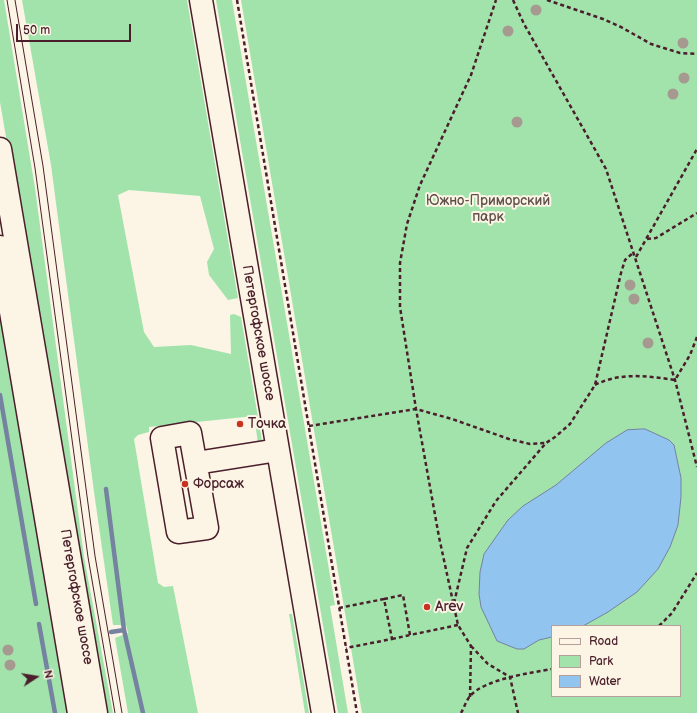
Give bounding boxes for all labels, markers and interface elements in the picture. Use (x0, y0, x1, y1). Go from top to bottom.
scale bar (18, 16, 133, 42)
text: 50 m (23, 23, 50, 38)
park label: Южно-Приморский парк (426, 193, 550, 226)
street label: Петергофское шоссе (238, 264, 278, 402)
place label: Точка (248, 416, 286, 432)
marker: Точка (235, 419, 245, 429)
place label: Форсаж (193, 476, 244, 492)
marker: Форсаж (180, 479, 190, 489)
street label: Петергофское шоссе (56, 528, 96, 666)
place label: Arev (435, 599, 463, 615)
marker: Arev (422, 602, 432, 612)
legend (551, 625, 681, 697)
text: Road (589, 634, 618, 649)
text: Park (589, 654, 613, 669)
north arrow (16, 657, 56, 697)
text: N (41, 669, 55, 680)
text: Water (589, 674, 621, 689)

